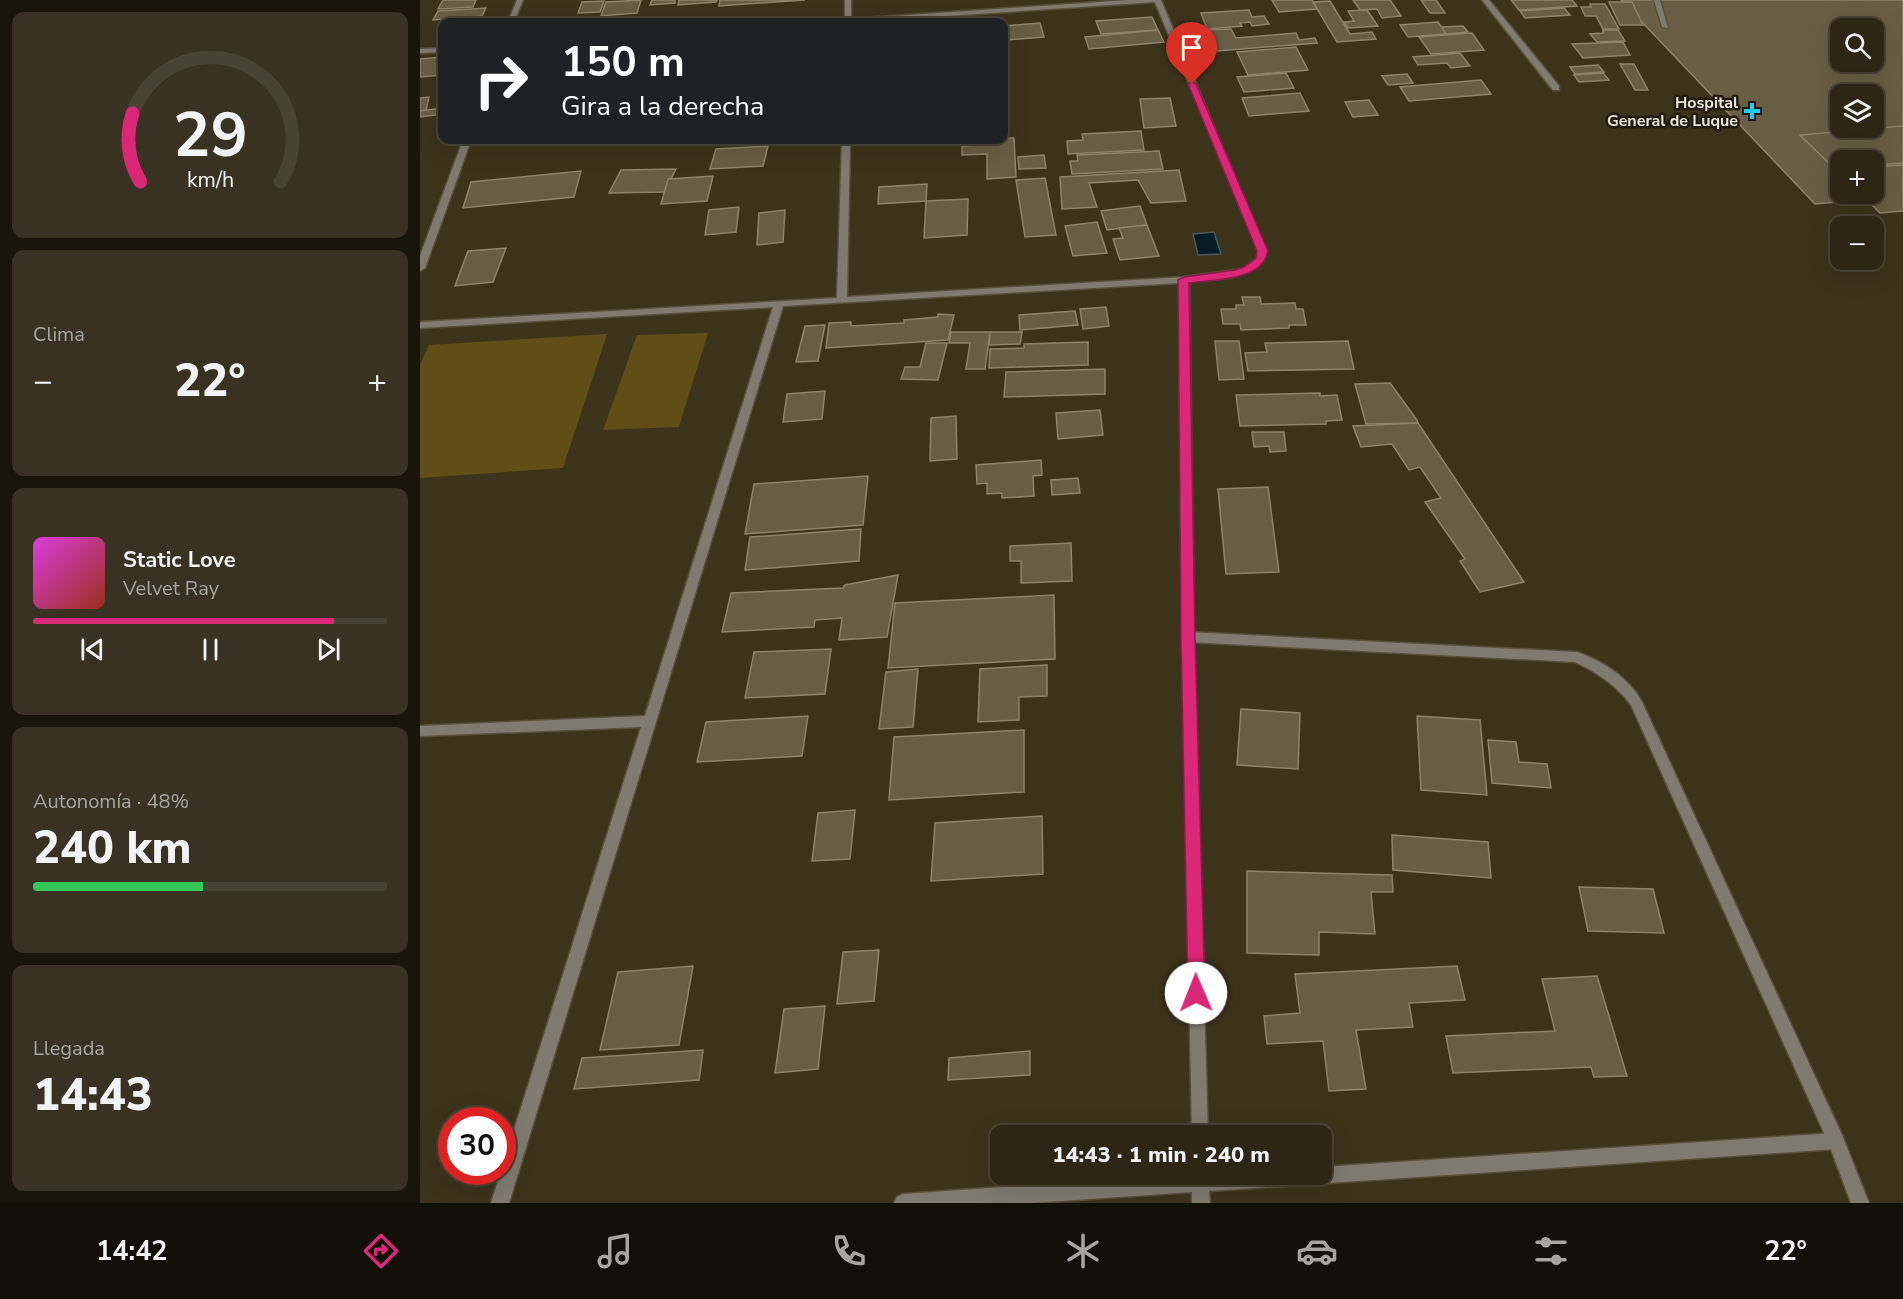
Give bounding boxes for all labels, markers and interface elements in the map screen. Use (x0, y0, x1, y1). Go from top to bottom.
map controls (1830, 18, 1884, 270)
button: search (1830, 18, 1884, 72)
pin (1166, 22, 1217, 84)
icon: arrive (1175, 31, 1208, 64)
text: 150 m (561, 34, 685, 91)
icon: right (462, 42, 540, 120)
button: layers (1830, 84, 1884, 138)
text: Gira a la derecha (561, 88, 764, 125)
place label: Hospital General de Luque (1607, 92, 1738, 132)
text: 29 (173, 93, 247, 178)
marker: Hospital General de Luque (1743, 102, 1761, 120)
button: + (1830, 150, 1884, 204)
text: km/h (186, 165, 234, 195)
button: − (1830, 216, 1884, 270)
text: Clima (33, 321, 85, 348)
text: 22° (174, 351, 246, 412)
text: − (33, 359, 53, 404)
text: + (367, 359, 387, 404)
text: Static Love (123, 545, 236, 575)
text: Velvet Ray (123, 575, 219, 602)
icon: previous (76, 633, 109, 666)
icon: pause (194, 633, 227, 666)
icon: next (312, 633, 345, 666)
text: Autonomía · 48% (33, 788, 189, 815)
text: 240 km (33, 818, 192, 879)
position arrow (1164, 961, 1228, 1025)
text: Llegada (33, 1035, 105, 1062)
text: 14:43 (33, 1065, 153, 1126)
speed limit sign: 30 (438, 1107, 516, 1185)
text: 14:43 · 1 min · 240 m (1052, 1140, 1270, 1170)
icon: directions (360, 1230, 402, 1272)
icon: music (594, 1230, 636, 1272)
icon: phone (828, 1230, 870, 1272)
icon: climate (1062, 1230, 1104, 1272)
icon: car (1296, 1230, 1338, 1272)
icon: filters (1530, 1230, 1572, 1272)
text: 14:42 (96, 1233, 168, 1270)
text: 22° (1764, 1233, 1807, 1270)

